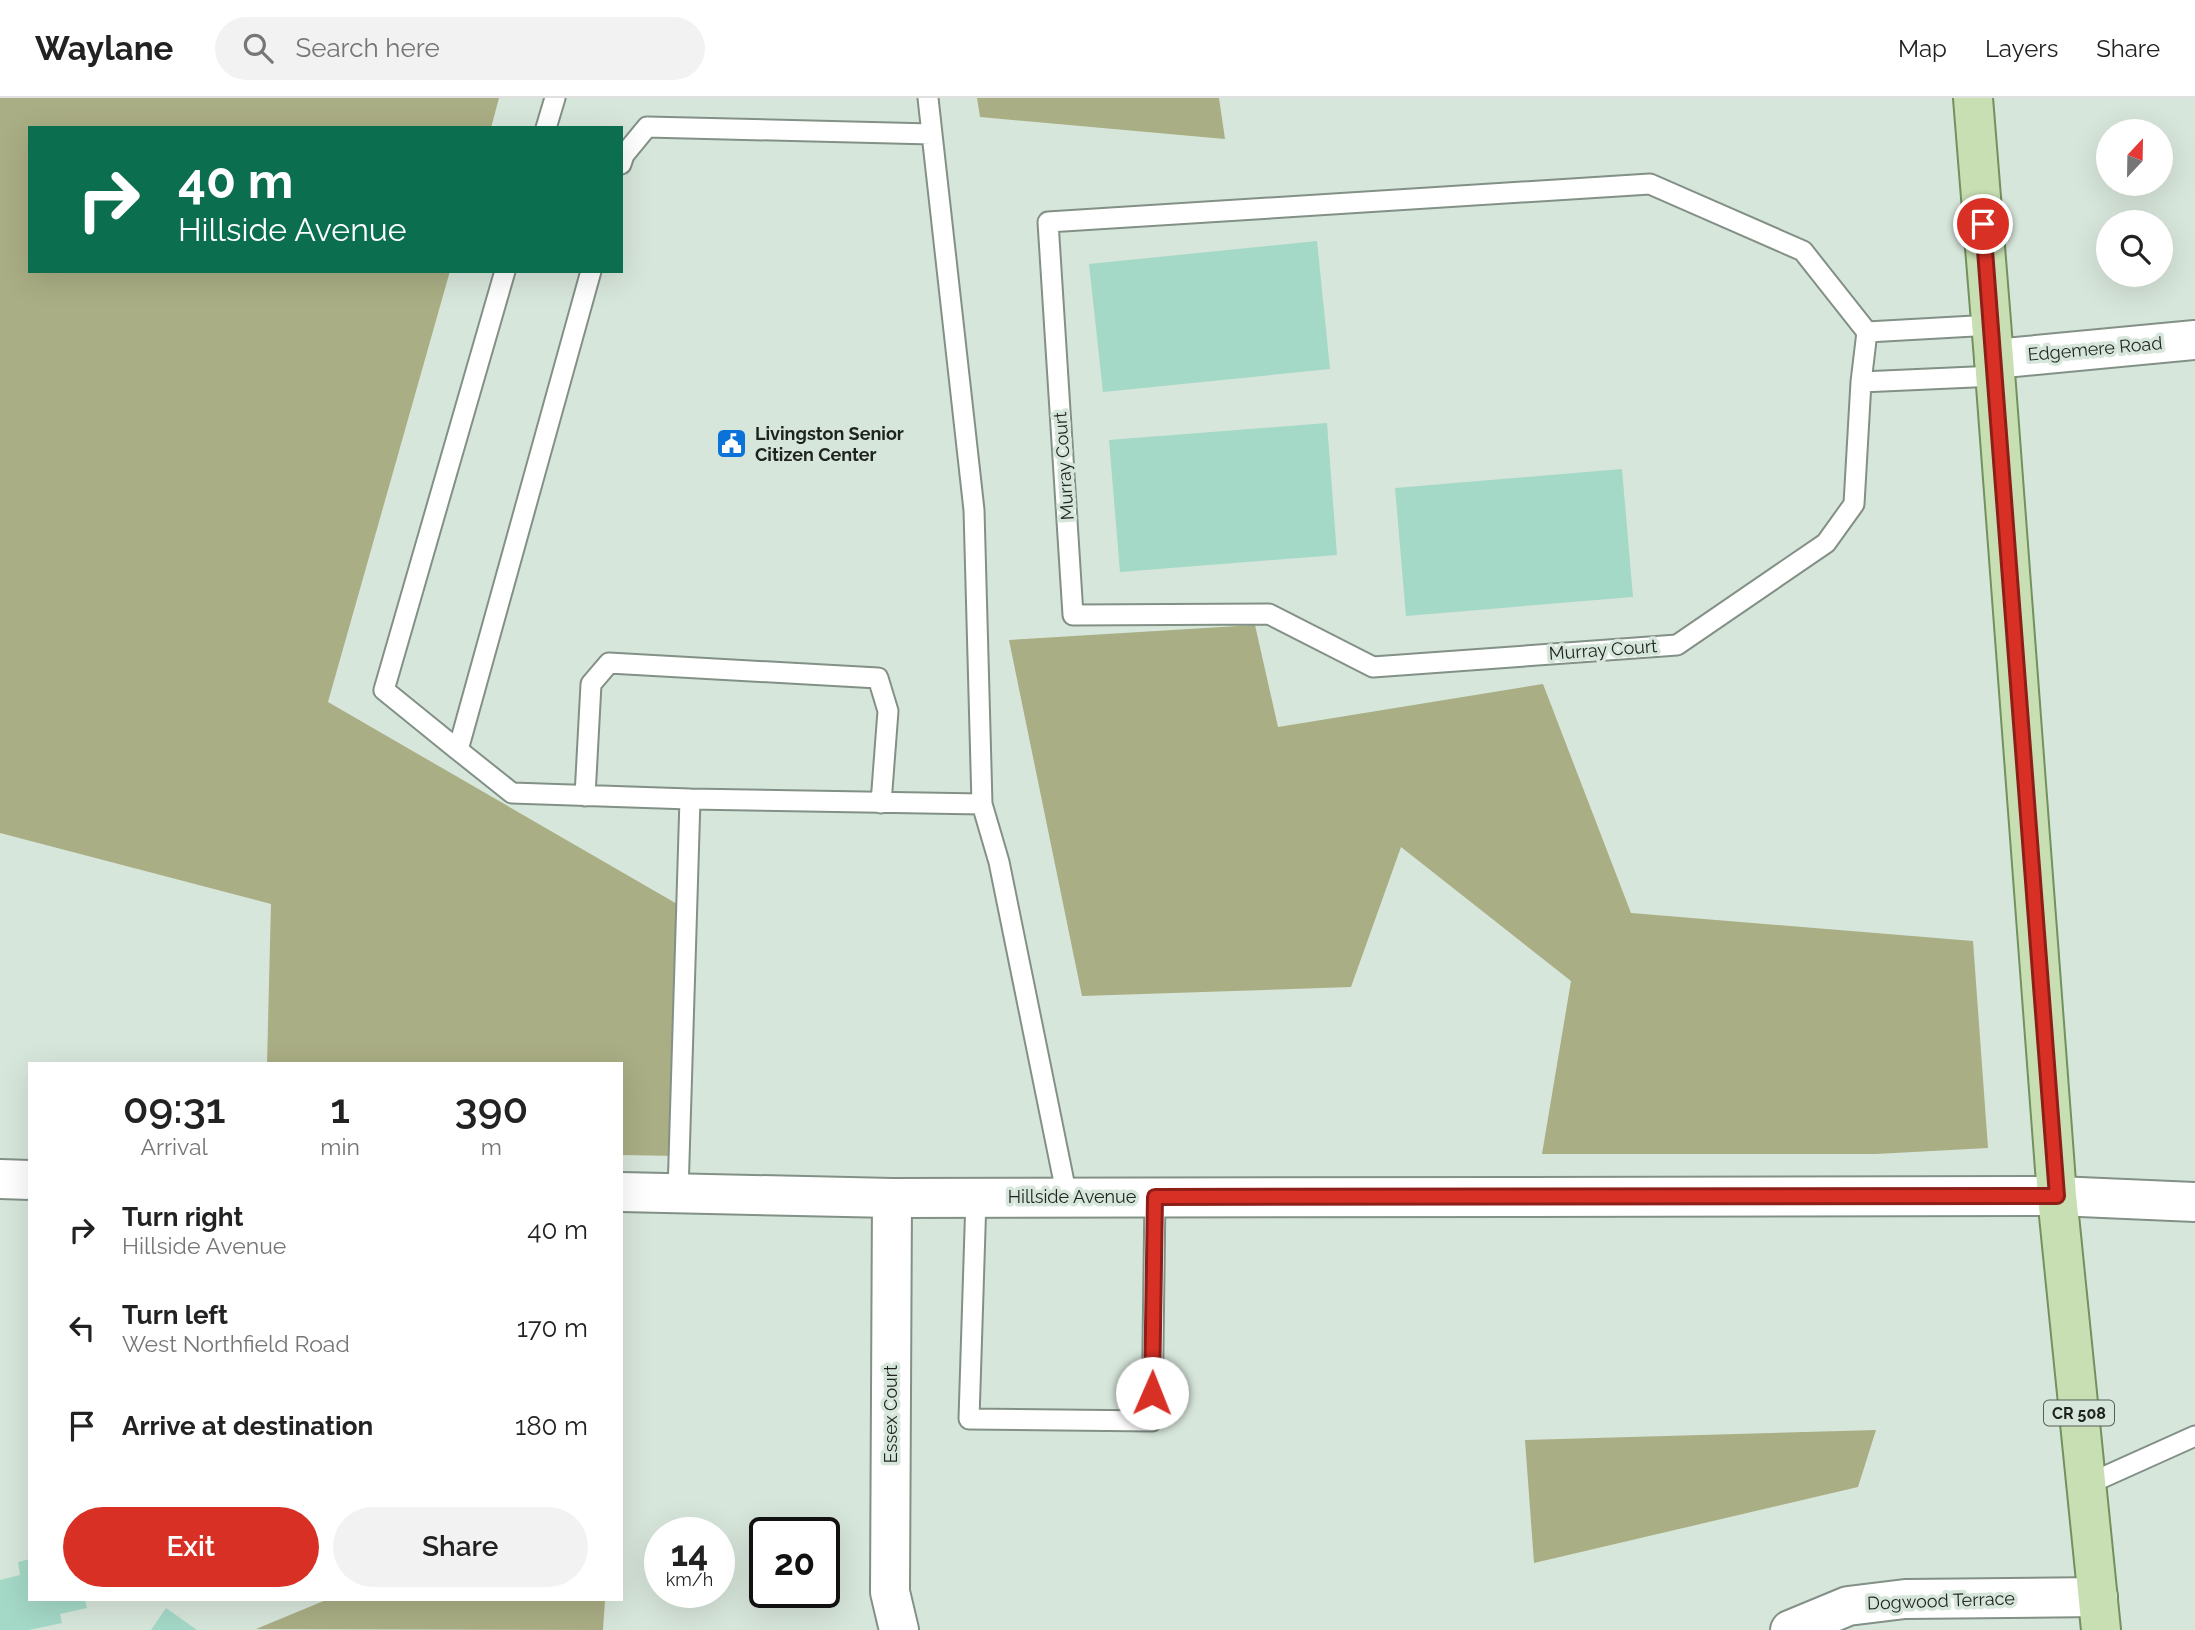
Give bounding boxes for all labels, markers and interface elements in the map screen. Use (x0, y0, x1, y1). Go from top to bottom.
search box (215, 17, 705, 80)
text: Waylane (35, 29, 173, 68)
icon: search (239, 29, 277, 67)
text: Search here (295, 33, 440, 63)
text: Map (1898, 34, 1947, 63)
text: Layers (1985, 34, 2058, 63)
text: Share (2096, 34, 2160, 63)
north arrow (2096, 119, 2174, 196)
map controls (2096, 119, 2173, 287)
text: 40 m (178, 152, 293, 209)
icon: right (63, 154, 154, 245)
pin (1953, 194, 2013, 254)
icon: arrive (1964, 205, 2002, 243)
button: search (2096, 210, 2173, 287)
text: Hillside Avenue (178, 211, 407, 248)
street label: Edgemere Road (2027, 332, 2163, 365)
street label: Murray Court (1049, 411, 1078, 521)
place label: Livingston Senior Citizen Center (755, 423, 904, 465)
public building icon: Livingston Senior Citizen Center (715, 427, 749, 461)
street label: Murray Court (1548, 635, 1658, 664)
text: 09:31 (123, 1084, 226, 1133)
text: 1 (330, 1084, 350, 1133)
text: 390 (455, 1084, 528, 1133)
text: Arrival (140, 1133, 208, 1160)
text: min (320, 1133, 360, 1160)
text: m (481, 1133, 502, 1160)
street label: Hillside Avenue (1008, 1186, 1137, 1207)
text: Turn right (122, 1202, 243, 1232)
icon: right (63, 1211, 101, 1249)
text: 40 m (527, 1215, 588, 1245)
text: Hillside Avenue (122, 1232, 286, 1259)
text: Turn left (122, 1300, 228, 1330)
icon: left (63, 1309, 101, 1347)
text: 170 m (517, 1313, 588, 1343)
text: West Northfield Road (122, 1330, 350, 1357)
position arrow (1115, 1356, 1189, 1430)
street label: Essex Court (880, 1365, 901, 1463)
road number: CR 508 (2044, 1400, 2114, 1426)
icon: arrive (63, 1407, 101, 1445)
text: Arrive at destination (122, 1411, 373, 1441)
text: 180 m (515, 1411, 588, 1441)
button: Exit (63, 1507, 319, 1587)
button: Share (333, 1507, 588, 1587)
speed limit sign: 20 (749, 1517, 840, 1608)
text: 14 (671, 1533, 708, 1574)
text: km/h (666, 1569, 713, 1590)
street label: Dogwood Terrace (1867, 1587, 2016, 1614)

